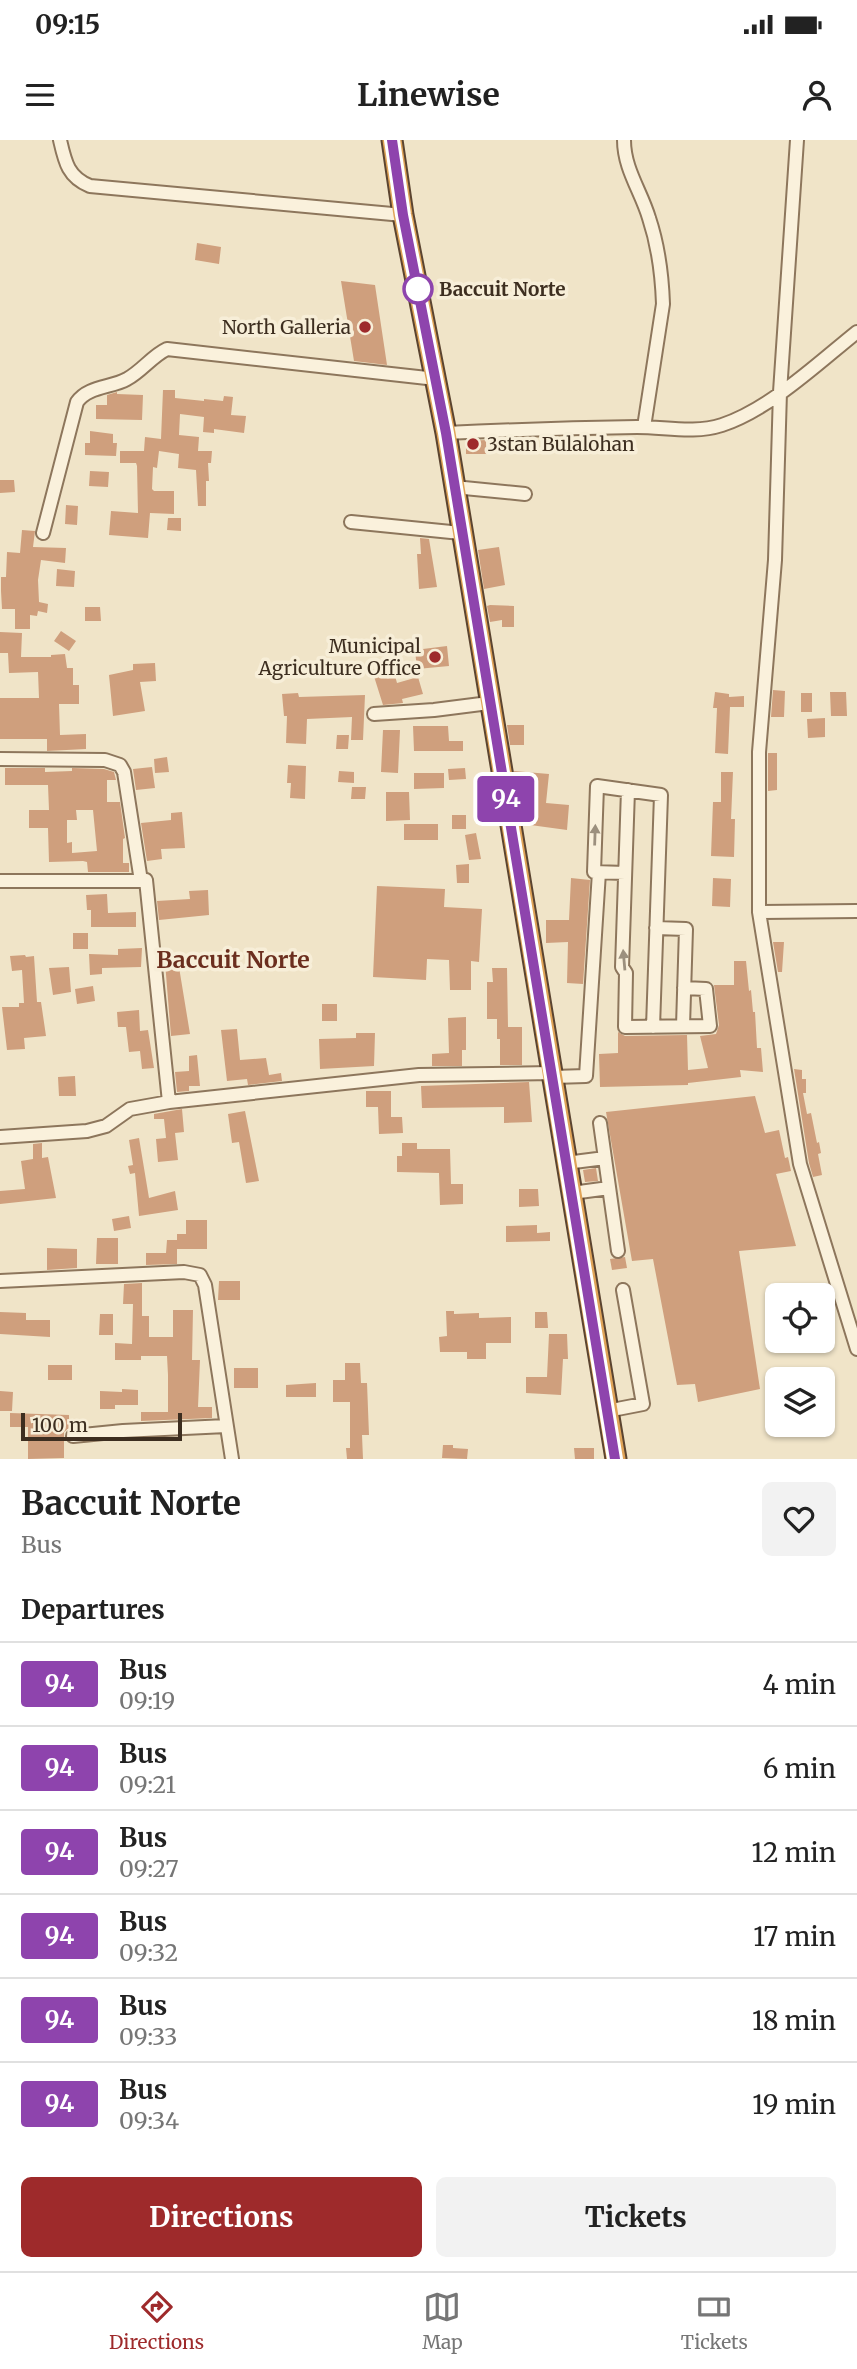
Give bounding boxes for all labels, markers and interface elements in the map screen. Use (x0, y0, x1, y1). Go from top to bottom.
text: 09:15 (35, 8, 100, 41)
text: Linewise (357, 75, 500, 115)
icon: menu (21, 76, 59, 114)
icon: person (798, 76, 836, 114)
marker: Baccuit Norte (403, 274, 433, 304)
place label: Baccuit Norte (439, 277, 566, 301)
place label: North Galleria (222, 315, 351, 339)
marker: North Galleria (357, 319, 373, 335)
place label: 3stan Bulalohan (487, 432, 635, 456)
marker: 3stan Bulalohan (465, 436, 481, 452)
place label: Municipal Agriculture Office (258, 634, 421, 680)
marker: Municipal Agriculture Office (427, 649, 443, 665)
line badge: 94 (475, 776, 538, 822)
text: 94 (491, 783, 521, 814)
one-way arrow (590, 823, 601, 845)
district label: Baccuit Norte (156, 945, 310, 974)
one-way arrow (618, 949, 629, 971)
map controls (765, 1283, 835, 1437)
button: locate (765, 1283, 835, 1353)
button: layers (765, 1367, 835, 1437)
scale bar (21, 1410, 182, 1442)
text: 100 m (32, 1413, 88, 1437)
button: heart (762, 1482, 836, 1556)
text: Baccuit Norte (21, 1483, 241, 1524)
text: Bus (21, 1530, 62, 1559)
text: Departures (21, 1593, 165, 1626)
text: Bus (119, 1653, 167, 1686)
text: 94 (45, 1668, 74, 1699)
text: 4 min (762, 1668, 836, 1701)
text: 09:19 (119, 1686, 175, 1715)
text: Bus (119, 1737, 167, 1770)
text: 94 (45, 1752, 74, 1783)
text: 6 min (763, 1752, 836, 1785)
text: 09:21 (119, 1770, 176, 1799)
text: Bus (119, 1821, 167, 1854)
text: 94 (45, 1836, 74, 1867)
text: 12 min (752, 1836, 836, 1869)
text: 09:27 (119, 1854, 179, 1883)
text: Bus (119, 1905, 167, 1938)
text: 94 (45, 1920, 74, 1951)
text: 17 min (753, 1920, 836, 1953)
text: 09:32 (119, 1938, 178, 1967)
text: Bus (119, 1989, 167, 2022)
text: 94 (45, 2004, 74, 2035)
text: 18 min (752, 2004, 836, 2037)
text: 09:33 (119, 2022, 177, 2051)
text: Bus (119, 2073, 167, 2106)
text: 94 (45, 2088, 74, 2119)
text: 19 min (752, 2088, 836, 2121)
text: 09:34 (119, 2106, 179, 2135)
button: Directions (21, 2177, 422, 2257)
button: Tickets (436, 2177, 836, 2257)
tab: Directions (109, 2288, 204, 2354)
tab: Map (422, 2288, 463, 2354)
tab: Tickets (681, 2288, 748, 2354)

